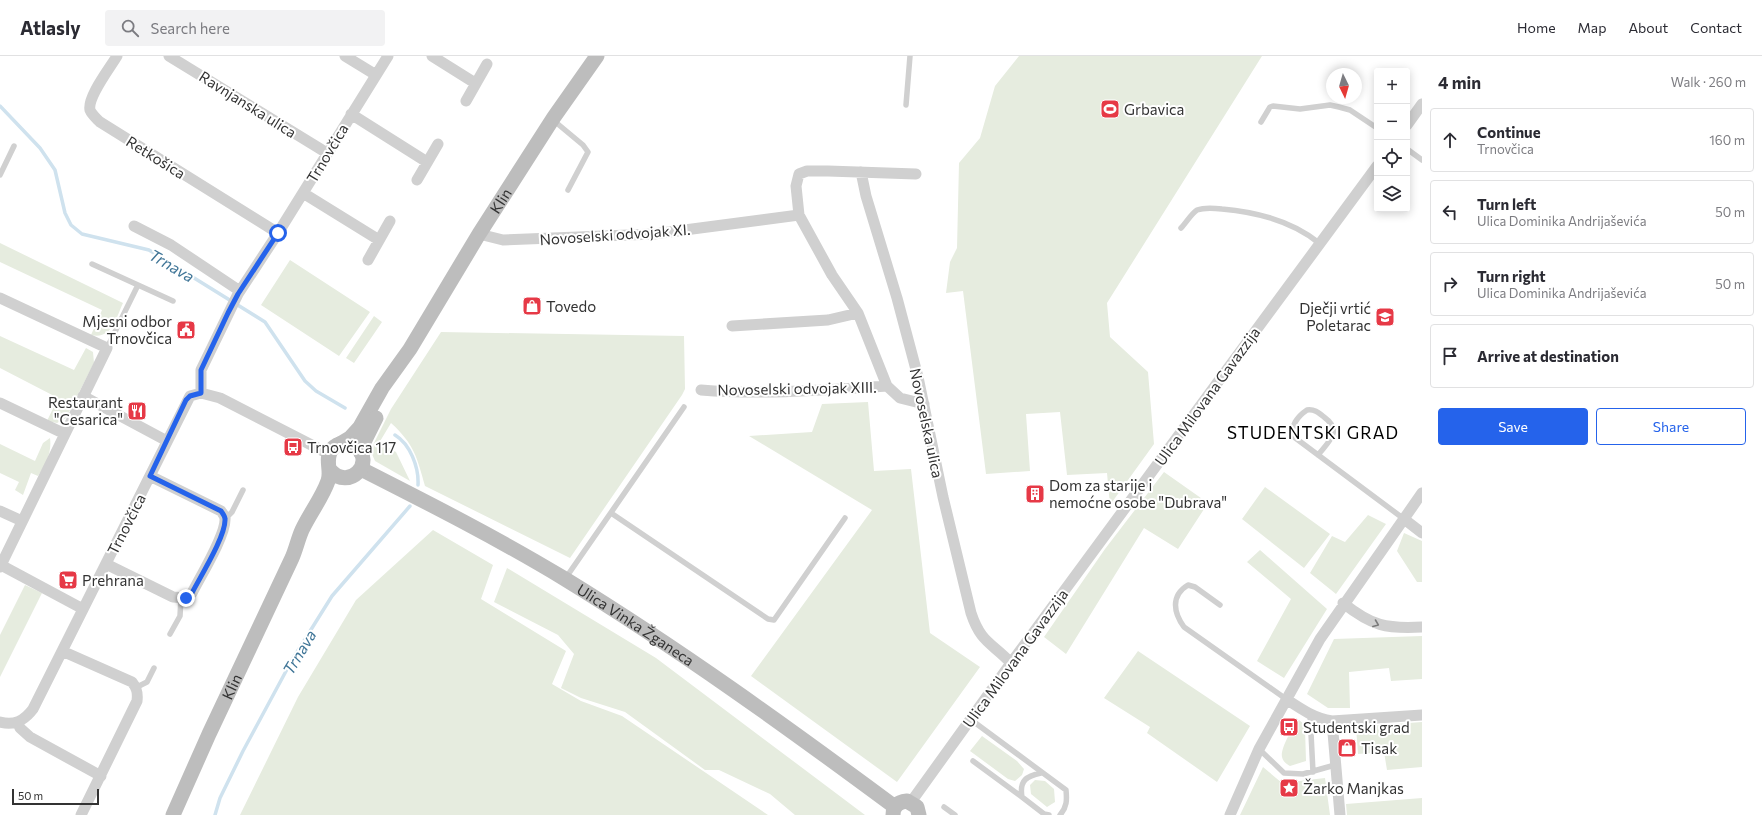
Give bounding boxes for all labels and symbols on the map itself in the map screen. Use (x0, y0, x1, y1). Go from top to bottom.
street label: Ravnjanska ulica (196, 67, 300, 141)
north arrow (1326, 68, 1362, 104)
sports icon: Grbavica (1099, 98, 1121, 120)
place label: Grbavica (1124, 100, 1184, 118)
street label: Trnovčica (302, 120, 352, 186)
street label: Retkošica (123, 132, 189, 182)
street label: Klin (486, 185, 515, 217)
street label: Novoselski odvojak XI. (539, 220, 691, 248)
route start (269, 224, 287, 242)
water label: Trnava (146, 245, 198, 285)
shop icon: Tovedo (521, 295, 543, 317)
place label: Tovedo (546, 297, 596, 315)
place label: Dječji vrtić Poletarac (1299, 299, 1371, 334)
school or university icon: Dječji vrtić Poletarac (1374, 306, 1396, 328)
place label: Mjesni odbor Trnovčica (82, 312, 172, 347)
public building icon: Mjesni odbor Trnovčica (175, 319, 197, 341)
street label: Ulica Milovana Gavazzija (1151, 323, 1263, 469)
street label: Novoselska ulica (907, 366, 947, 480)
street label: Novoselski odvojak XIII. (717, 378, 877, 398)
place label: Restaurant "Cesarica" (48, 393, 123, 428)
restaurant icon: Restaurant "Cesarica" (126, 400, 148, 422)
district label: STUDENTSKI GRAD (1227, 422, 1399, 443)
bus stop icon: Trnovčica 117 (282, 436, 304, 458)
place label: Trnovčica 117 (307, 438, 396, 456)
place label: Dom za starije i nemoćne osobe "Dubrava" (1049, 476, 1227, 511)
building icon: Dom za starije i nemoćne osobe "Dubrava" (1024, 483, 1046, 505)
street label: Trnovčica (103, 491, 149, 557)
supermarket icon: Prehrana (57, 569, 79, 591)
place label: Prehrana (82, 571, 144, 589)
street label: Ulica Vinka Žganeca (574, 580, 698, 669)
street label: Ulica Milovana Gavazzija (959, 585, 1071, 731)
route end (177, 589, 195, 607)
one-way arrow (1373, 619, 1380, 627)
water label: Trnava (278, 626, 320, 678)
street label: Klin (218, 671, 245, 702)
bus stop icon: Studentski grad (1278, 716, 1300, 738)
place label: Studentski grad (1303, 718, 1410, 736)
shop icon: Tisak (1336, 737, 1358, 759)
place label: Tisak (1361, 739, 1397, 757)
place icon: Žarko Manjkas (1278, 777, 1300, 799)
place label: Žarko Manjkas (1303, 778, 1404, 797)
scale bar (12, 787, 99, 806)

